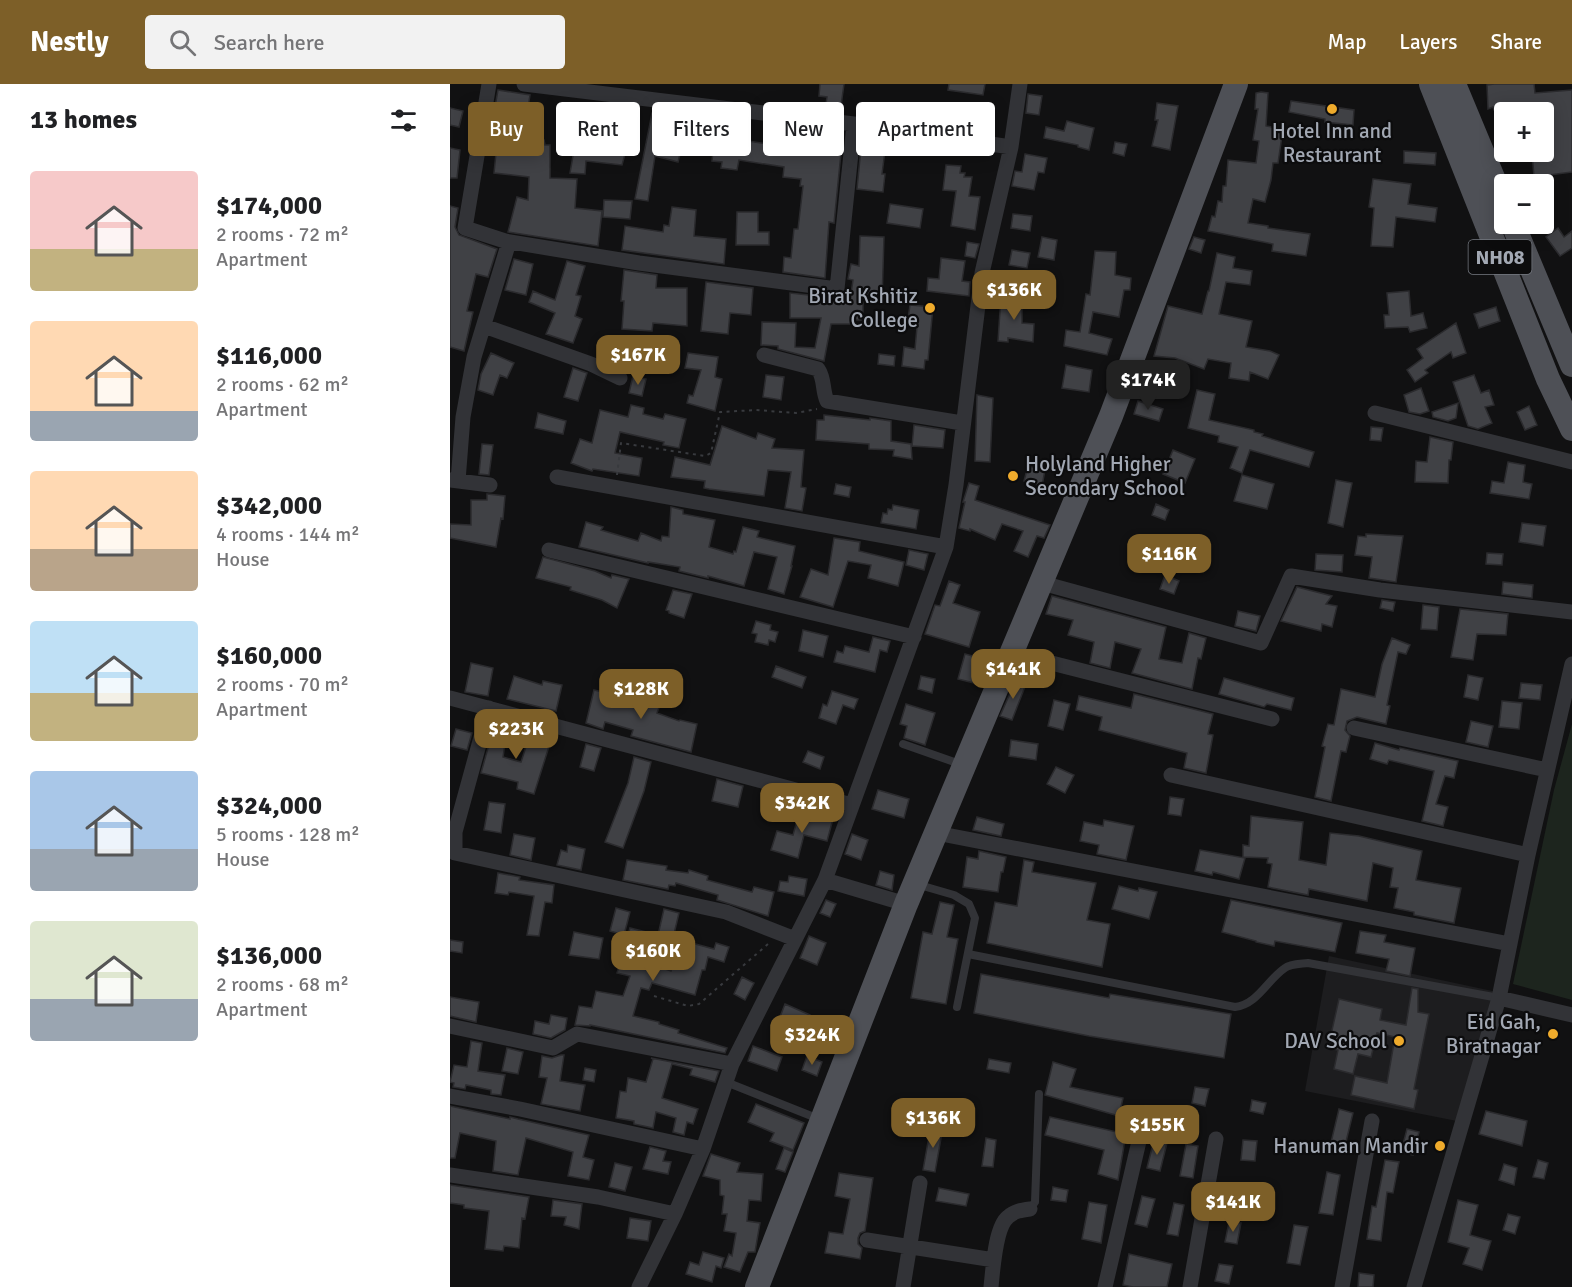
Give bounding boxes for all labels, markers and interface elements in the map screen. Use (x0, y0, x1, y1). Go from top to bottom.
search box (145, 15, 565, 69)
text: Nestly (30, 25, 109, 59)
icon: search (166, 26, 199, 59)
text: Search here (214, 29, 325, 56)
text: Map (1328, 29, 1366, 55)
text: Layers (1399, 29, 1457, 55)
text: Share (1490, 29, 1542, 55)
chip: Buy (468, 102, 544, 156)
chip: Rent (556, 102, 640, 156)
chip: Filters (652, 102, 751, 156)
chip: New (763, 102, 844, 156)
chip: Apartment (856, 102, 995, 156)
marker: Hotel Inn and Restaurant (1325, 102, 1339, 116)
map controls (1494, 102, 1554, 234)
button: + (1494, 102, 1554, 162)
text: 13 homes (30, 104, 137, 136)
icon: filters (387, 104, 420, 137)
place label: Hotel Inn and Restaurant (1272, 118, 1392, 168)
button: − (1494, 174, 1554, 234)
text: $174,000 (216, 190, 322, 222)
icon: home (78, 195, 150, 267)
text: 2 rooms · 72 m² (216, 222, 349, 247)
road number: NH08 (1468, 240, 1532, 274)
text: Apartment (216, 247, 308, 272)
pin: $136K (972, 270, 1056, 321)
text: $136K (986, 277, 1042, 302)
place label: Birat Kshitiz College (808, 283, 918, 333)
marker: Birat Kshitiz College (923, 301, 937, 315)
pin: $167K (596, 335, 680, 386)
text: $116,000 (216, 340, 322, 372)
text: $167K (610, 342, 666, 367)
icon: home (78, 345, 150, 417)
pin: $174K (1106, 360, 1190, 411)
text: $174K (1120, 367, 1176, 392)
text: 2 rooms · 62 m² (216, 372, 349, 397)
text: Apartment (216, 397, 308, 422)
place label: Holyland Higher Secondary School (1025, 451, 1185, 501)
marker: Holyland Higher Secondary School (1006, 469, 1020, 483)
text: $342,000 (216, 490, 322, 522)
icon: home (78, 495, 150, 567)
text: 4 rooms · 144 m² (216, 522, 360, 547)
pin: $116K (1127, 534, 1211, 585)
text: $116K (1141, 541, 1197, 566)
text: House (216, 547, 270, 572)
text: $160,000 (216, 640, 322, 672)
icon: home (78, 645, 150, 717)
pin: $141K (971, 649, 1055, 700)
text: $141K (985, 656, 1041, 681)
pin: $128K (599, 669, 683, 720)
text: 2 rooms · 70 m² (216, 672, 349, 697)
text: $128K (613, 676, 669, 701)
text: Apartment (216, 697, 308, 722)
pin: $223K (474, 709, 558, 760)
text: $223K (488, 716, 544, 741)
pin: $342K (760, 783, 844, 834)
text: $324,000 (216, 790, 322, 822)
text: $342K (774, 790, 830, 815)
icon: home (78, 795, 150, 867)
text: 5 rooms · 128 m² (216, 822, 360, 847)
text: House (216, 847, 270, 872)
pin: $160K (611, 931, 695, 982)
text: $160K (625, 938, 681, 963)
text: $136,000 (216, 940, 322, 972)
icon: home (78, 945, 150, 1017)
text: 2 rooms · 68 m² (216, 972, 349, 997)
text: Apartment (216, 997, 308, 1022)
place label: Eid Gah, Biratnagar (1446, 1009, 1541, 1059)
pin: $324K (770, 1015, 854, 1066)
text: $324K (784, 1022, 840, 1047)
marker: Eid Gah, Biratnagar (1546, 1027, 1560, 1041)
place label: DAV School (1284, 1028, 1387, 1054)
marker: DAV School (1392, 1034, 1406, 1048)
pin: $136K (891, 1098, 975, 1149)
text: $136K (905, 1105, 961, 1130)
pin: $155K (1115, 1105, 1199, 1156)
text: $155K (1129, 1112, 1185, 1137)
place label: Hanuman Mandir (1273, 1133, 1428, 1159)
marker: Hanuman Mandir (1433, 1139, 1447, 1153)
pin: $141K (1191, 1182, 1275, 1233)
text: $141K (1205, 1189, 1261, 1214)

